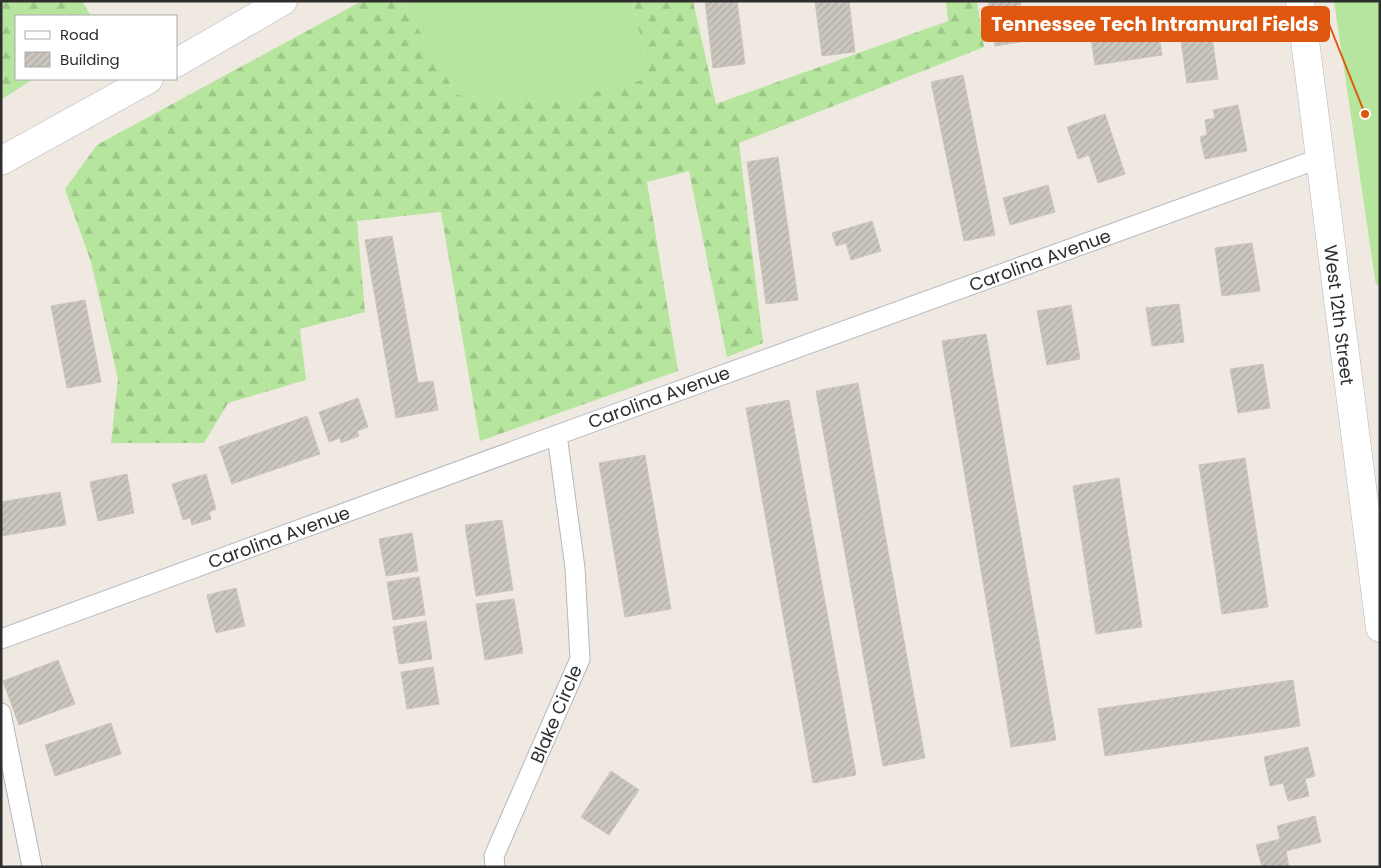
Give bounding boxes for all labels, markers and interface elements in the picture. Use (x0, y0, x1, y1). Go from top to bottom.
callout: Tennessee Tech Intramural Fields (982, 7, 1329, 41)
text: Tennessee Tech Intramural Fields (991, 11, 1319, 38)
legend (15, 15, 178, 80)
text: Road (60, 24, 99, 45)
text: Building (60, 49, 120, 70)
street label: Carolina Avenue (966, 223, 1114, 297)
street label: West 12th Street (1318, 243, 1360, 387)
street label: Carolina Avenue (585, 360, 733, 434)
street label: Carolina Avenue (205, 500, 353, 574)
street label: Blake Circle (524, 661, 588, 767)

